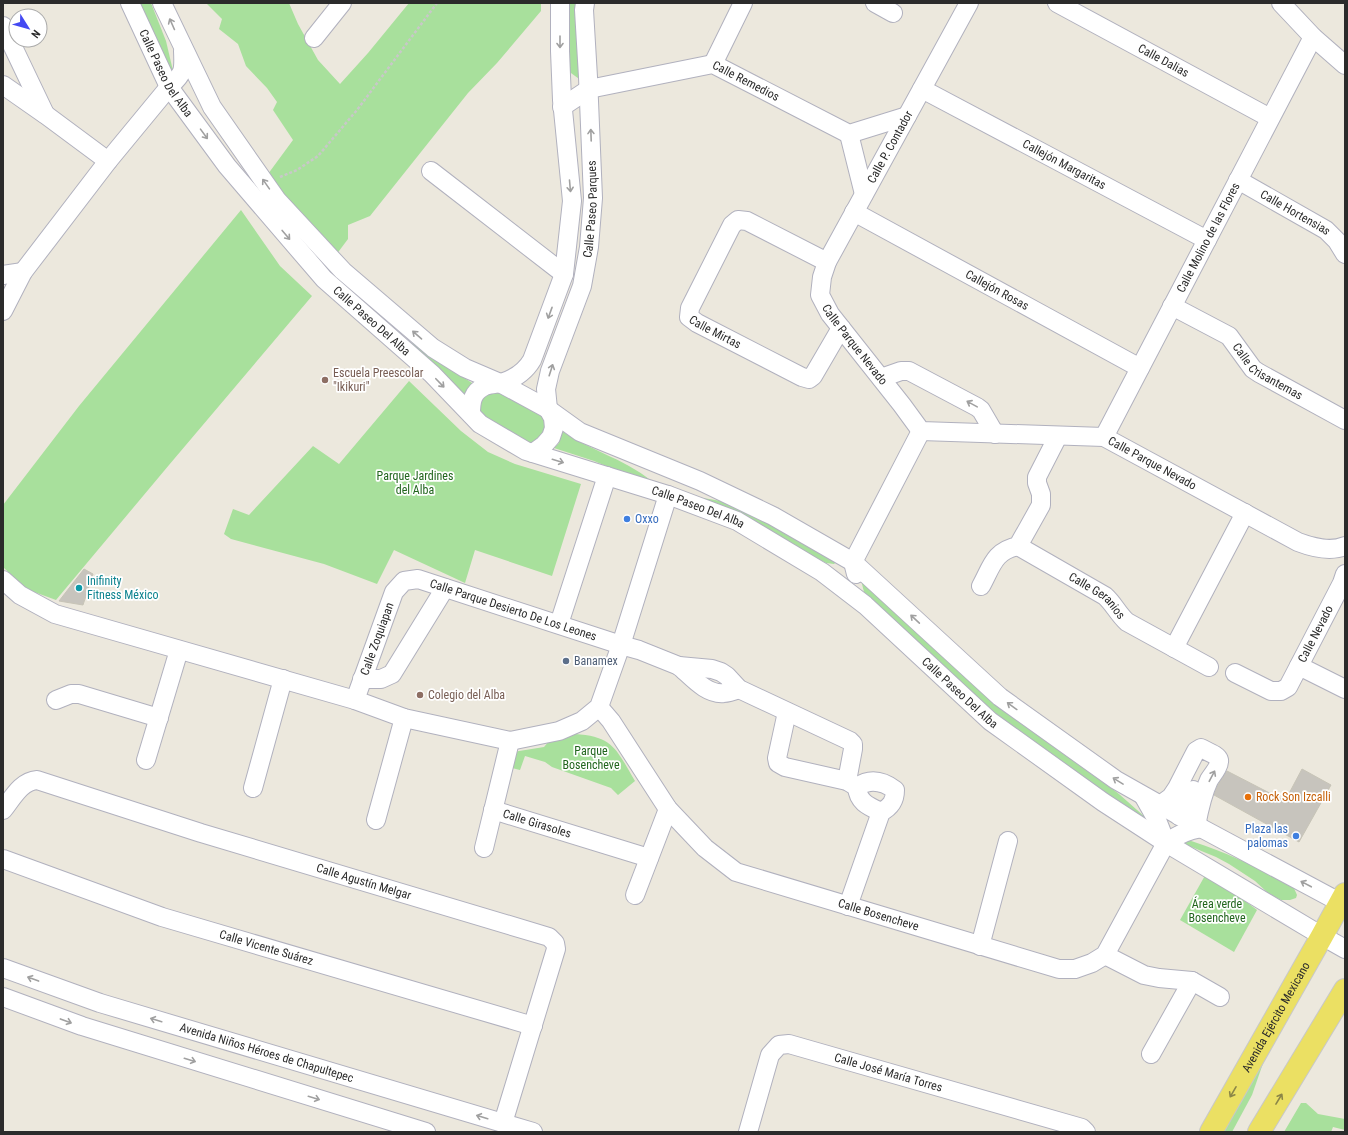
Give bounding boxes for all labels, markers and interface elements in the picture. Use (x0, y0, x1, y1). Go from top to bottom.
north arrow (8, 8, 48, 48)
one-way arrow (168, 19, 175, 31)
text: N (28, 27, 43, 41)
street label: Calle Paseo Del Alba (136, 27, 196, 120)
one-way arrow (556, 35, 564, 48)
street label: Calle Dalias (1136, 41, 1191, 80)
street label: Calle Remedios (710, 58, 782, 104)
street label: Calle P. Contador (864, 108, 916, 186)
one-way arrow (200, 128, 208, 139)
one-way arrow (587, 129, 594, 142)
street label: Callejón Margaritas (1020, 137, 1108, 192)
street label: Calle Paseo Parques (580, 160, 600, 259)
one-way arrow (262, 179, 270, 190)
one-way arrow (566, 179, 574, 192)
street label: Calle Molino de las Flores (1174, 180, 1243, 295)
street label: Calle Hortensias (1258, 187, 1334, 238)
one-way arrow (281, 229, 290, 240)
street label: Callejón Rosas (963, 267, 1031, 313)
street label: Calle Paseo Del Alba (330, 283, 413, 359)
street label: Calle Parque Nevado (819, 302, 890, 388)
one-way arrow (546, 306, 554, 318)
street label: Calle Mirtas (686, 312, 744, 351)
one-way arrow (412, 330, 422, 339)
street label: Calle Crisantemas (1229, 340, 1305, 402)
one-way arrow (548, 364, 555, 377)
place label: Escuela Preescolar "Ikikuri" (333, 366, 424, 394)
marker: Escuela Preescolar "Ikikuri" (320, 375, 330, 385)
one-way arrow (435, 378, 445, 388)
one-way arrow (966, 400, 978, 407)
street label: Calle Parque Nevado (1106, 434, 1199, 493)
one-way arrow (551, 458, 564, 465)
park label: Parque Jardines del Alba (377, 469, 453, 497)
street label: Calle Paseo Del Alba (650, 483, 747, 531)
place label: Oxxo (635, 512, 659, 526)
marker: Oxxo (622, 514, 632, 524)
street label: Calle Geranios (1066, 570, 1128, 622)
place label: Inifinity Fitness México (87, 574, 159, 602)
street label: Calle Parque Desierto De Los Leones (428, 576, 598, 644)
marker: Inifinity Fitness México (74, 583, 84, 593)
street label: Calle Zoquiapan (358, 600, 397, 677)
street label: Calle Nevado (1295, 603, 1336, 665)
one-way arrow (910, 615, 921, 624)
place label: Banamex (574, 654, 618, 668)
street label: Calle Paseo Del Alba (919, 654, 1001, 731)
marker: Banamex (561, 656, 571, 666)
place label: Colegio del Alba (428, 688, 505, 702)
marker: Colegio del Alba (415, 690, 425, 700)
one-way arrow (1007, 702, 1018, 710)
park label: Parque Bosencheve (562, 744, 620, 772)
one-way arrow (1209, 770, 1216, 782)
one-way arrow (1113, 777, 1124, 785)
place label: Rock Son Izcalli (1256, 790, 1331, 804)
marker: Rock Son Izcalli (1243, 792, 1253, 802)
street label: Calle Girasoles (501, 806, 573, 841)
place label: Plaza las palomas (1245, 822, 1288, 850)
marker: Plaza las palomas (1291, 831, 1301, 841)
street label: Calle Agustín Melgar (315, 861, 413, 903)
one-way arrow (1300, 880, 1312, 888)
street label: Calle Bosencheve (836, 896, 921, 934)
park label: Área verde Bosencheve (1188, 896, 1246, 925)
street label: Calle Vicente Suárez (218, 927, 315, 968)
street label: Avenida Ejército Mexicano (1239, 959, 1313, 1075)
one-way arrow (28, 974, 40, 982)
one-way arrow (150, 1016, 163, 1023)
one-way arrow (59, 1017, 71, 1025)
street label: Avenida Niños Héroes de Chapultepec (178, 1020, 356, 1085)
street label: Calle José María Torres (833, 1050, 944, 1095)
one-way arrow (184, 1056, 196, 1064)
one-way arrow (1229, 1086, 1237, 1098)
one-way arrow (1275, 1094, 1283, 1105)
one-way arrow (307, 1095, 320, 1102)
one-way arrow (476, 1113, 489, 1120)

